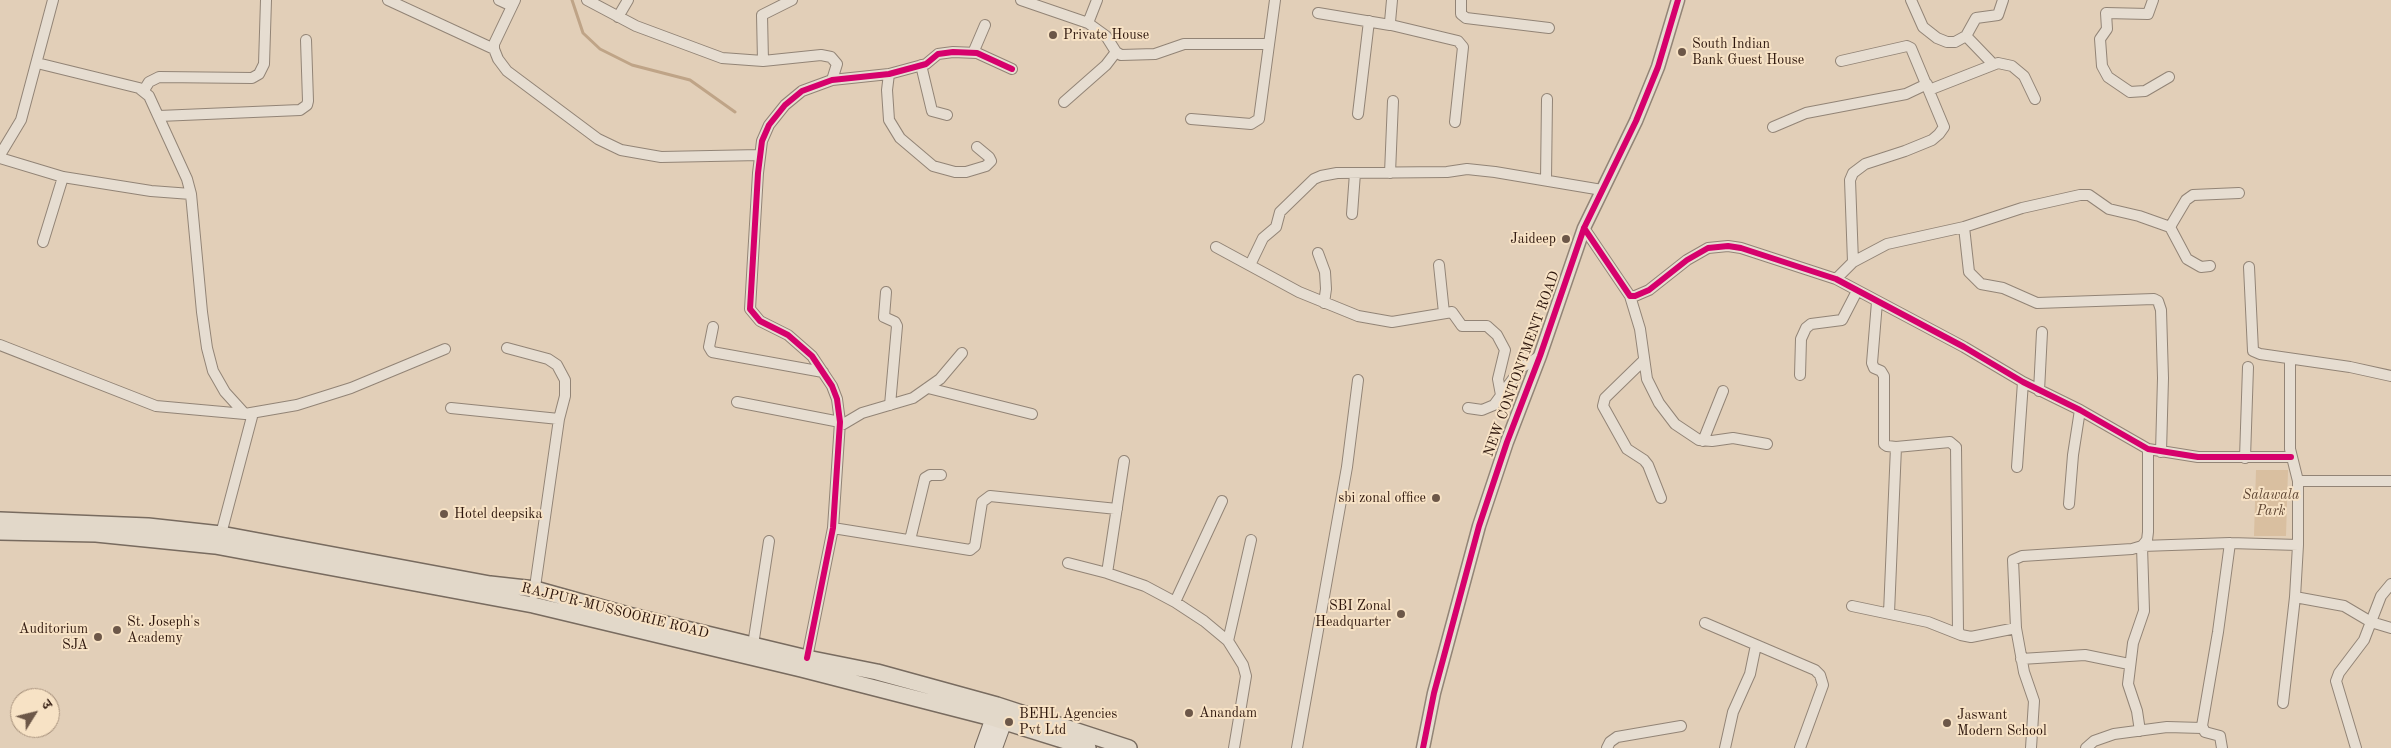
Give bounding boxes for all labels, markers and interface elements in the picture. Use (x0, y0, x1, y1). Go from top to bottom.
place label: Private House (1063, 27, 1149, 43)
marker: Private House (1047, 29, 1059, 41)
place label: South Indian Bank Guest House (1692, 36, 1804, 68)
marker: South Indian Bank Guest House (1676, 46, 1688, 58)
place label: Jaideep (1510, 231, 1556, 247)
marker: Jaideep (1560, 233, 1572, 245)
street label: NEW CONTONTMENT ROAD (1480, 269, 1564, 459)
park label: Salawala Park (2243, 487, 2299, 520)
place label: sbi zonal office (1338, 490, 1426, 506)
marker: sbi zonal office (1430, 492, 1442, 504)
place label: Hotel deepsika (454, 506, 543, 522)
marker: Hotel deepsika (438, 508, 450, 520)
street label: RAJPUR-MUSSOORIE ROAD (519, 580, 711, 642)
place label: SBI Zonal Headquarter (1315, 598, 1391, 630)
marker: SBI Zonal Headquarter (1395, 608, 1407, 620)
place label: St. Joseph's Academy (127, 614, 200, 646)
place label: Auditorium SJA (19, 621, 88, 654)
marker: St. Joseph's Academy (111, 624, 123, 636)
marker: Auditorium SJA (92, 631, 104, 643)
north arrow (10, 688, 60, 738)
text: उ (39, 698, 54, 712)
place label: Anandam (1199, 705, 1257, 721)
place label: BEHL Agencies Pvt Ltd (1019, 706, 1117, 739)
marker: Anandam (1183, 707, 1195, 719)
place label: Jaswant Modern School (1957, 707, 2047, 740)
marker: BEHL Agencies Pvt Ltd (1003, 716, 1015, 728)
marker: Jaswant Modern School (1941, 717, 1953, 729)

